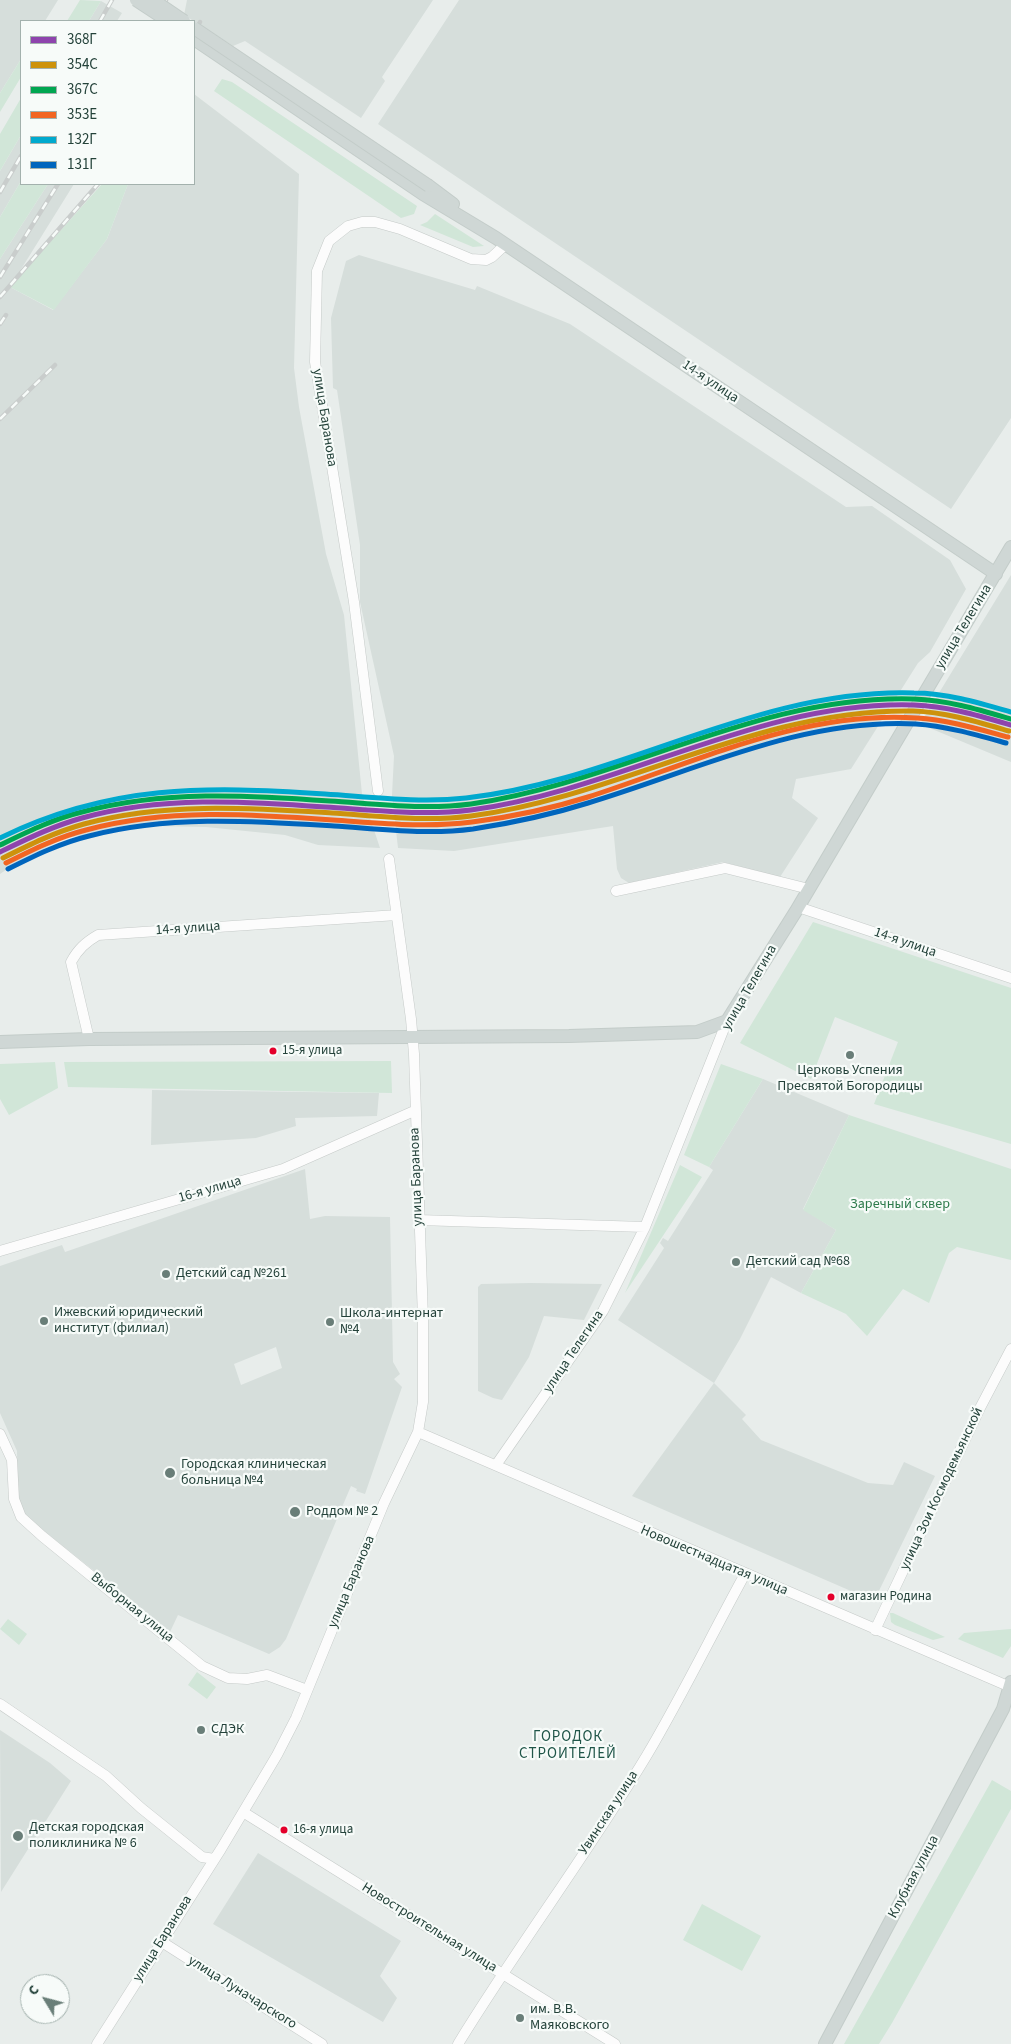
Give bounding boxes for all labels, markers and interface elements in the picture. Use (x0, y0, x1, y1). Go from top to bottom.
legend (20, 20, 195, 185)
text: 368Г (67, 29, 97, 50)
text: 354С (67, 54, 98, 75)
text: 367С (67, 79, 98, 100)
text: 353Е (67, 104, 97, 125)
text: 132Г (67, 129, 97, 150)
text: 131Г (67, 154, 97, 175)
street label: 14-я улица (678, 357, 742, 407)
street label: улица Баранова (308, 368, 340, 468)
street label: улица Телегина (932, 582, 996, 672)
street label: 14-я улица (155, 918, 221, 940)
street label: 14-я улица (872, 925, 938, 961)
street label: улица Телегина (719, 942, 781, 1034)
place label: 15-я улица (282, 1043, 342, 1059)
marker: 15-я улица (268, 1046, 278, 1056)
marker: Церковь Успения Пресвятой Богородицы (844, 1049, 856, 1061)
place label: Церковь Успения Пресвятой Богородицы (777, 1063, 923, 1096)
street label: улица Баранова (407, 1127, 427, 1227)
street label: 16-я улица (177, 1173, 243, 1207)
park label: Заречный сквер (850, 1197, 950, 1213)
place label: Детский сад №68 (746, 1254, 850, 1270)
marker: Детский сад №68 (730, 1256, 742, 1268)
place label: Детский сад №261 (176, 1266, 287, 1282)
marker: Детский сад №261 (160, 1268, 172, 1280)
place label: Ижевский юридический институт (филиал) (54, 1305, 203, 1338)
place label: Школа-интернат №4 (340, 1306, 443, 1338)
street label: улица Телегина (540, 1308, 608, 1396)
marker: Ижевский юридический институт (филиал) (38, 1315, 50, 1327)
marker: Школа-интернат №4 (324, 1316, 336, 1328)
street label: улица Зои Космодемьянской (897, 1405, 987, 1573)
place label: Городская клиническая больница №4 (181, 1457, 327, 1490)
marker: Городская клиническая больница №4 (163, 1466, 177, 1480)
place label: Роддом № 2 (306, 1504, 378, 1520)
marker: Роддом № 2 (288, 1505, 302, 1519)
street label: Новошестнадцатая улица (638, 1522, 790, 1600)
street label: улица Баранова (325, 1533, 379, 1631)
street label: Выборная улица (87, 1569, 177, 1647)
place label: магазин Родина (840, 1589, 932, 1605)
marker: магазин Родина (826, 1592, 836, 1602)
place label: СДЭК (211, 1722, 244, 1738)
marker: СДЭК (195, 1724, 207, 1736)
district label: ГОРОДОК СТРОИТЕЛЕЙ (518, 1729, 618, 1764)
street label: Увинская улица (576, 1768, 642, 1858)
place label: Детская городская поликлиника № 6 (29, 1820, 144, 1852)
place label: 16-я улица (293, 1822, 353, 1838)
marker: 16-я улица (279, 1825, 289, 1835)
marker: Детская городская поликлиника № 6 (11, 1829, 25, 1843)
street label: Клубная улица (885, 1833, 943, 1921)
street label: Новостроительная улица (358, 1879, 500, 1977)
street label: улица Баранова (130, 1893, 196, 1985)
street label: улица Луначарского (184, 1953, 300, 2033)
north arrow (20, 1974, 70, 2024)
text: С (23, 1981, 44, 2000)
place label: им. В.В. Маяковского (530, 2002, 609, 2034)
marker: им. В.В. Маяковского (514, 2012, 526, 2024)

